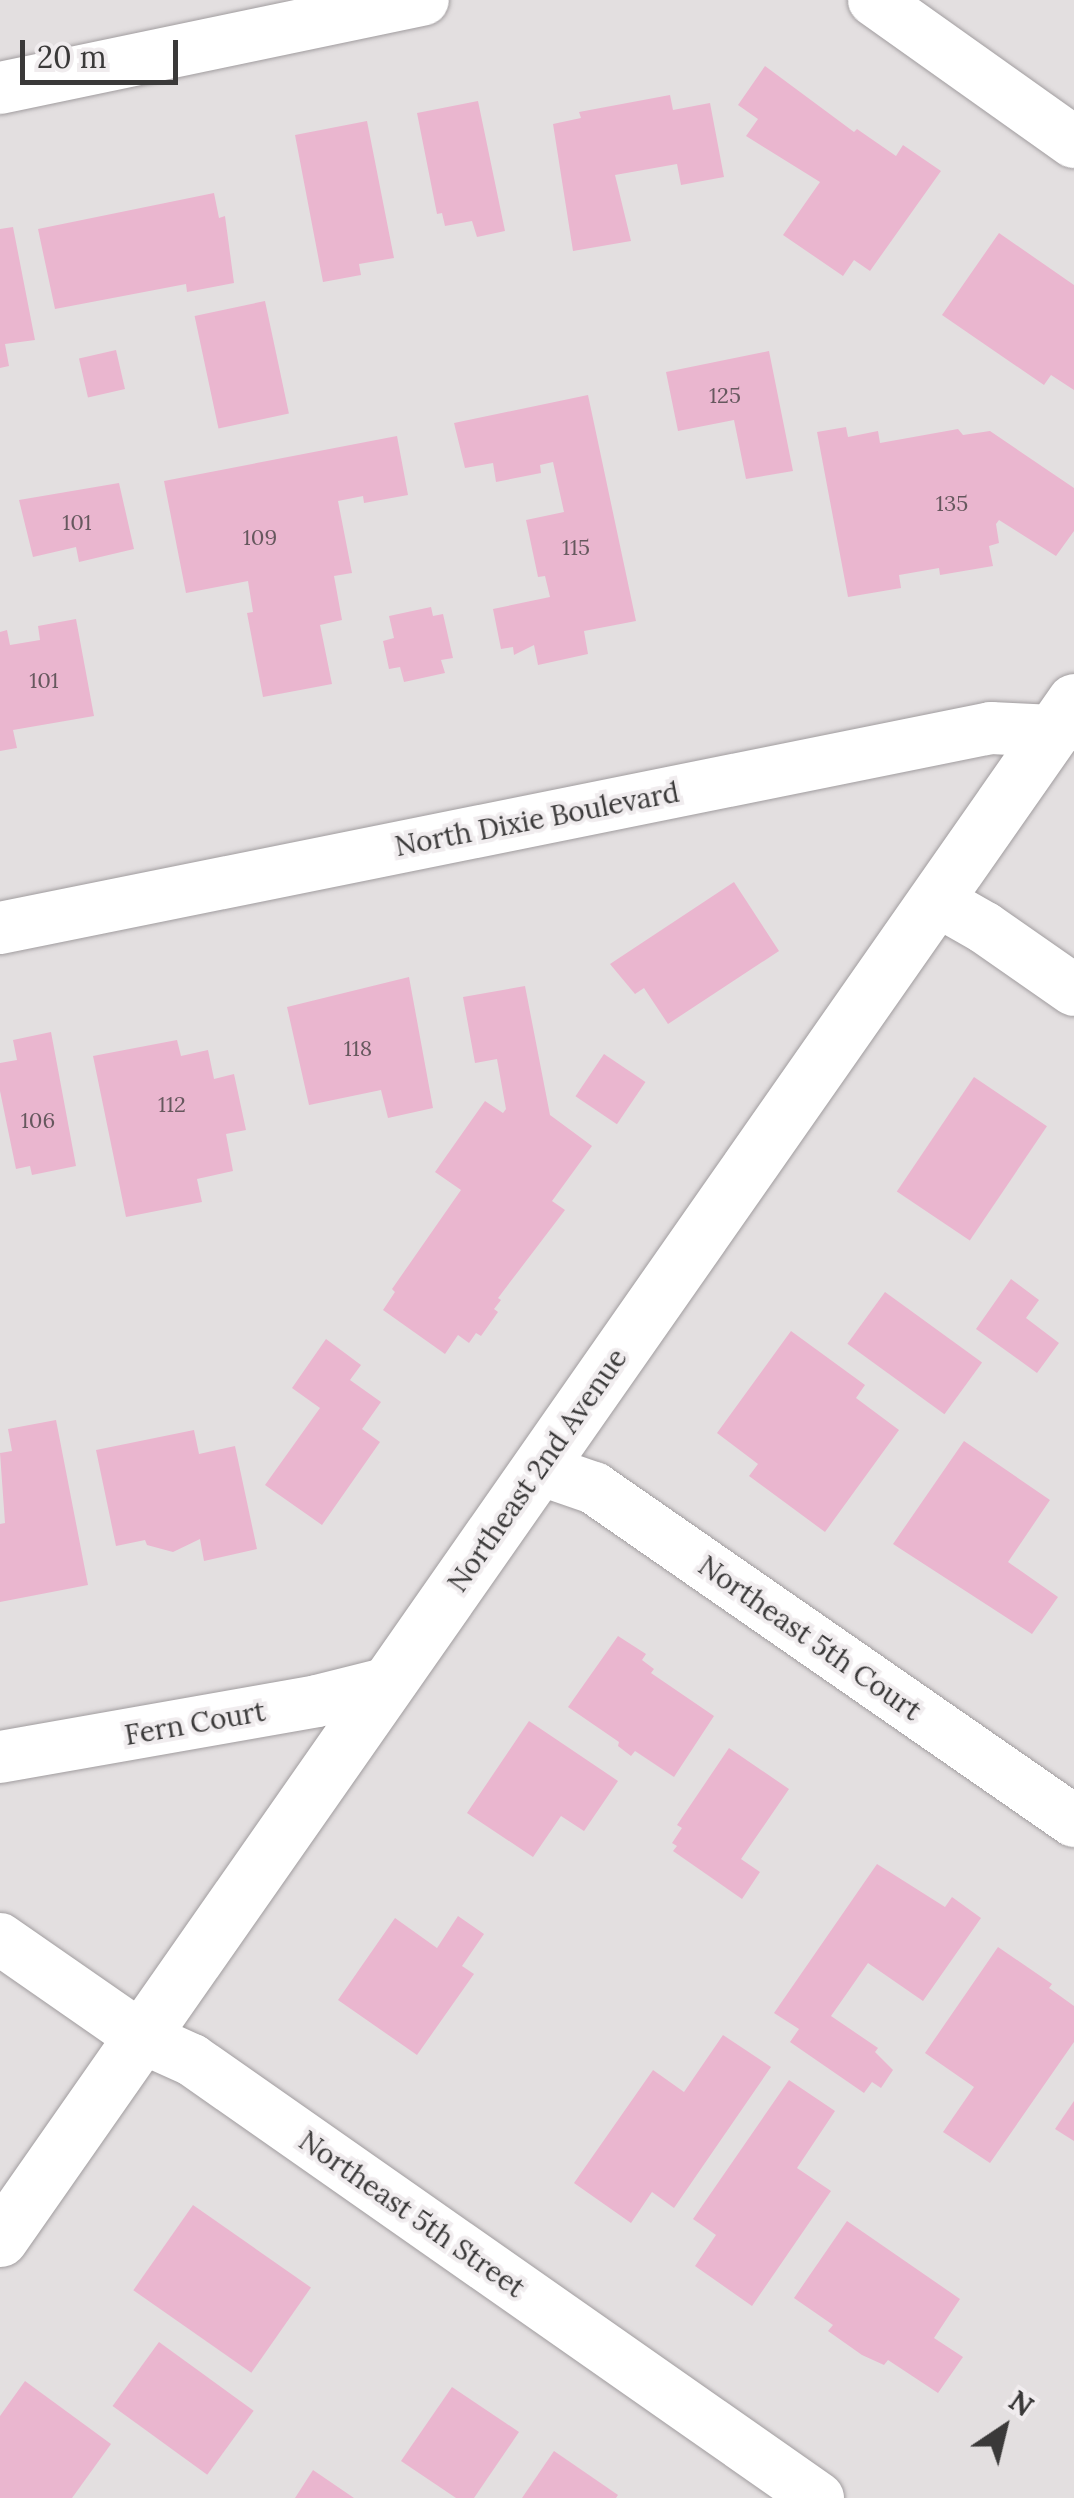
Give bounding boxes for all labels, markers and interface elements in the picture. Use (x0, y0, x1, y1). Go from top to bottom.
scale bar (25, 20, 182, 82)
text: 20 m (37, 38, 106, 76)
house number: 125 (709, 383, 741, 409)
house number: 135 (936, 491, 968, 517)
house number: 101 (62, 510, 92, 536)
house number: 109 (243, 525, 277, 551)
house number: 115 (562, 535, 590, 561)
house number: 101 (29, 668, 59, 694)
street label: North Dixie Boulevard (392, 775, 682, 863)
house number: 118 (344, 1036, 372, 1062)
house number: 112 (158, 1092, 186, 1118)
house number: 106 (21, 1108, 55, 1134)
street label: Northeast 2nd Avenue (440, 1342, 634, 1598)
street label: Northeast 5th Court (692, 1548, 928, 1728)
street label: Fern Court (122, 1694, 268, 1752)
street label: Northeast 5th Street (293, 2123, 531, 2305)
north arrow (954, 2378, 1054, 2478)
text: N (1002, 2382, 1040, 2424)

